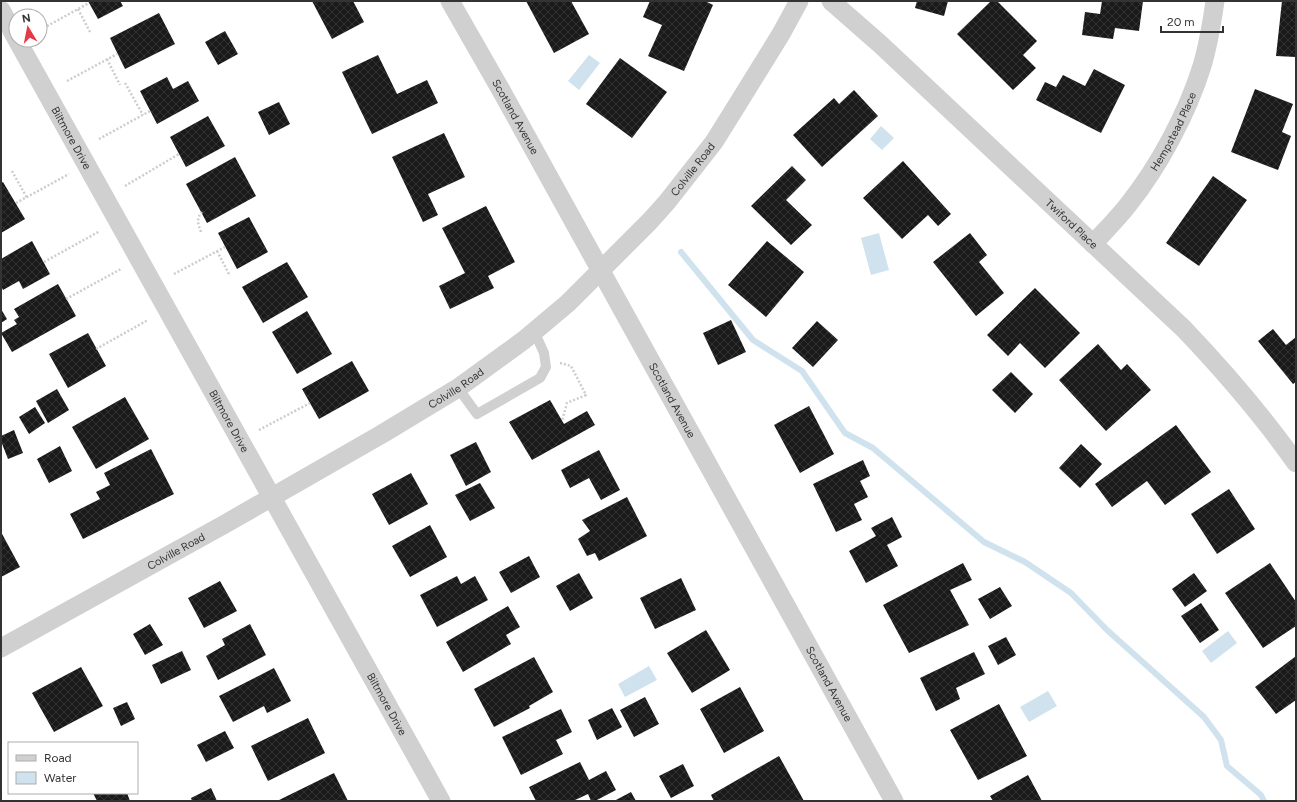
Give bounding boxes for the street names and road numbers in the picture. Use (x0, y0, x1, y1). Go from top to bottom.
street label: Scotland Avenue (489, 77, 541, 157)
street label: Hempstead Place (1148, 90, 1199, 174)
street label: Biltmore Drive (48, 105, 94, 172)
street label: Colville Road (668, 140, 718, 199)
street label: Twiford Place (1043, 197, 1100, 252)
street label: Scotland Avenue (646, 361, 698, 440)
street label: Colville Road (426, 365, 487, 412)
street label: Biltmore Drive (206, 388, 251, 455)
street label: Colville Road (145, 530, 207, 573)
street label: Scotland Avenue (803, 644, 855, 724)
street label: Biltmore Drive (364, 671, 409, 738)

